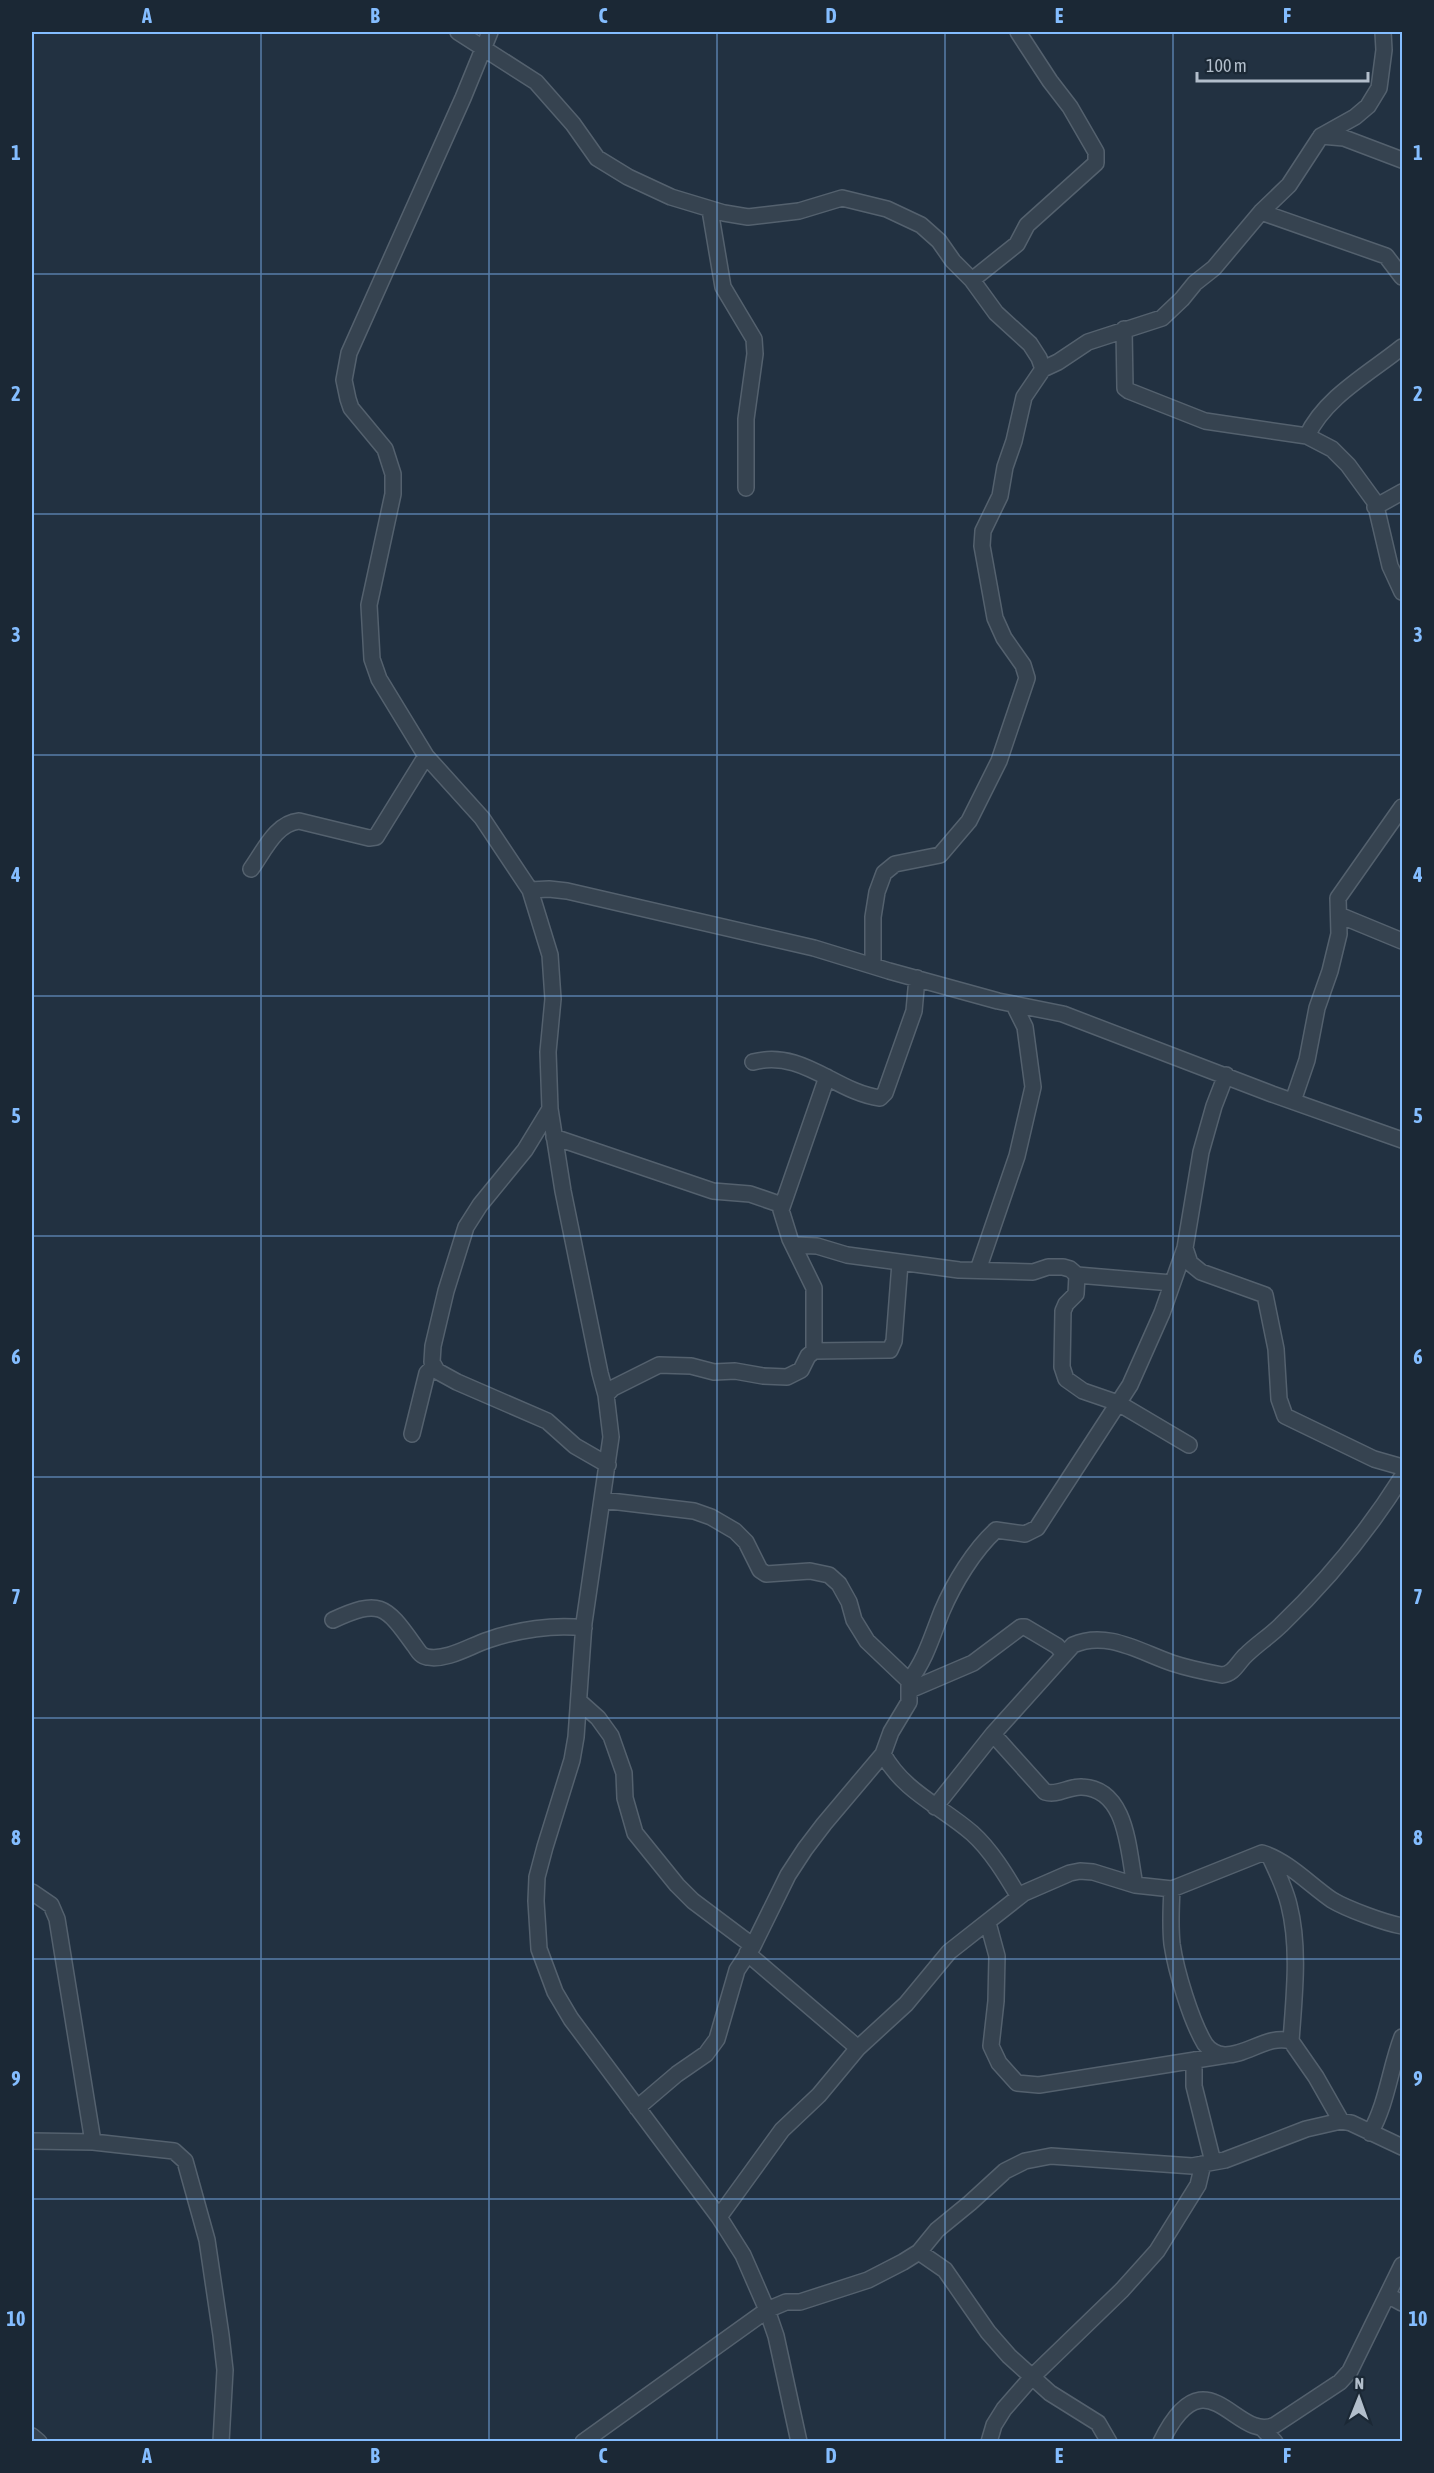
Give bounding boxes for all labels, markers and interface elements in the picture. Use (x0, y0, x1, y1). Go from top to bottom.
text: A (141, 4, 152, 27)
text: B (370, 4, 380, 27)
text: C (599, 4, 608, 27)
text: D (825, 4, 837, 27)
text: E (1055, 4, 1064, 27)
text: F (1283, 4, 1291, 27)
scale bar (1197, 45, 1368, 83)
text: 100 m (1206, 55, 1247, 76)
text: 1 (11, 141, 21, 164)
text: 1 (1413, 141, 1423, 164)
text: 2 (11, 382, 21, 405)
text: 2 (1413, 382, 1423, 405)
text: 3 (11, 623, 21, 646)
text: 3 (1413, 623, 1423, 646)
text: 4 (10, 863, 21, 886)
text: 4 (1412, 863, 1423, 886)
text: 5 (11, 1104, 21, 1127)
text: 5 (1413, 1104, 1423, 1127)
text: 6 (11, 1345, 21, 1368)
text: 6 (1413, 1345, 1423, 1368)
text: 7 (11, 1585, 21, 1608)
text: 7 (1413, 1585, 1423, 1608)
text: 8 (11, 1826, 21, 1849)
text: 8 (1413, 1826, 1423, 1849)
text: 9 (11, 2067, 21, 2090)
text: 9 (1413, 2067, 1423, 2090)
text: 10 (7, 2307, 25, 2330)
text: 10 (1409, 2307, 1427, 2330)
north arrow (1329, 2368, 1389, 2428)
text: N (1354, 2374, 1364, 2392)
text: A (141, 2444, 152, 2467)
text: B (370, 2444, 380, 2467)
text: C (599, 2444, 608, 2467)
text: D (825, 2444, 837, 2467)
text: E (1055, 2444, 1064, 2467)
text: F (1283, 2444, 1291, 2467)

